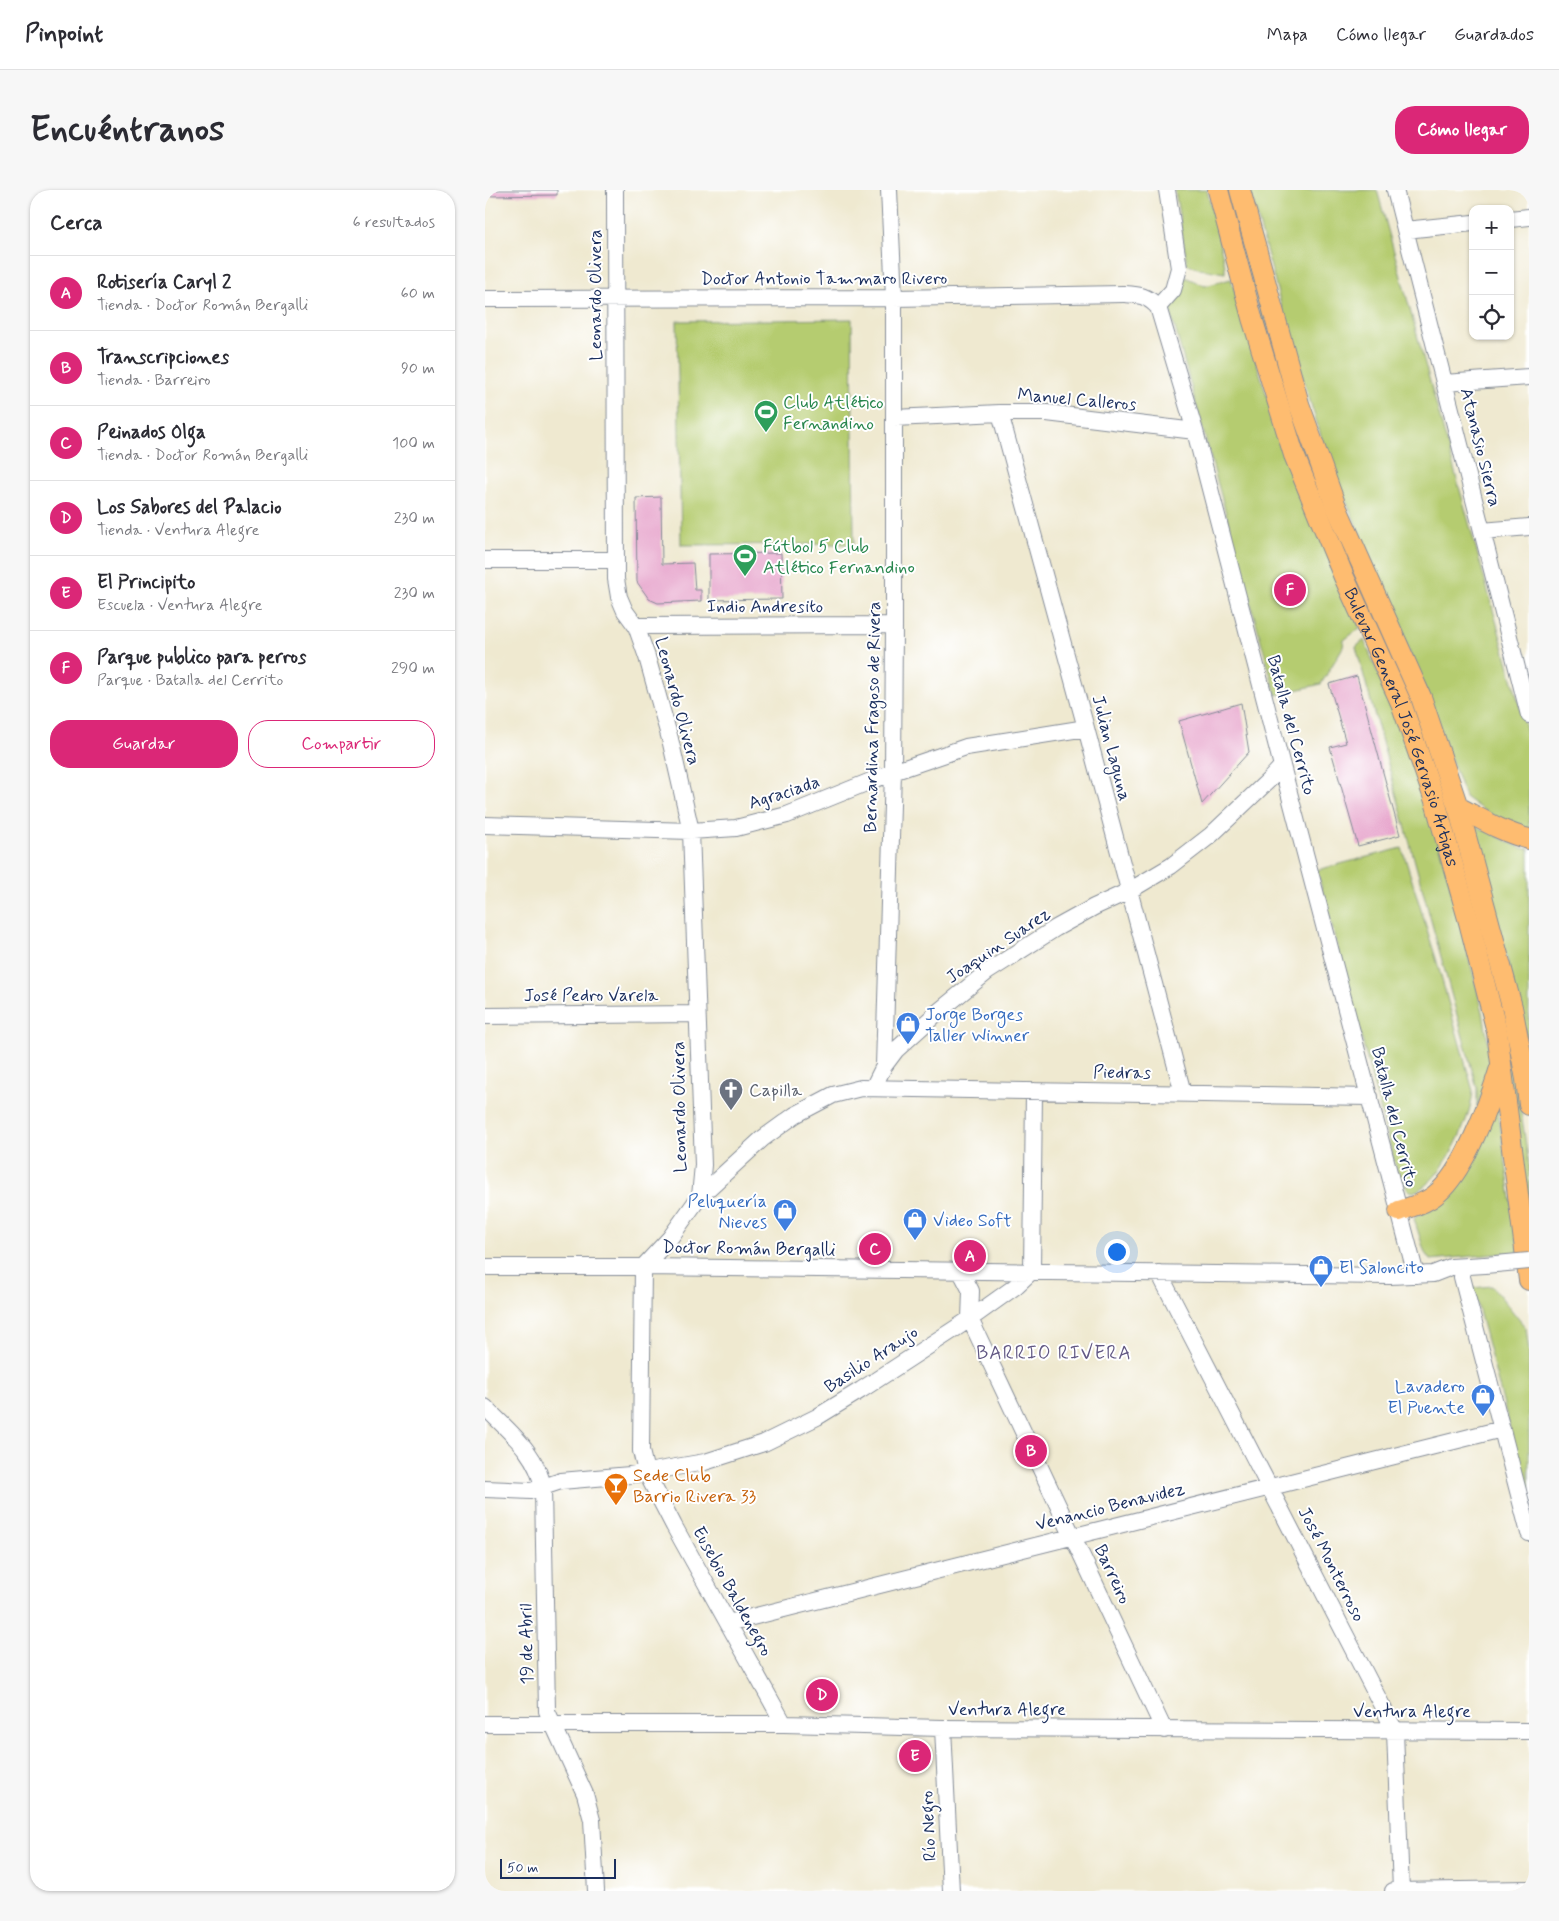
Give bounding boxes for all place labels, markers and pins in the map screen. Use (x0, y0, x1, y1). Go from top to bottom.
place label: Club Atlético Fernandino (783, 391, 884, 436)
sports icon: Club Atlético Fernandino (753, 399, 779, 433)
place label: Fútbol 5 Club Atlético Fernandino (763, 535, 915, 580)
sports icon: Fútbol 5 Club Atlético Fernandino (732, 543, 758, 577)
pin: F (1274, 571, 1306, 609)
place label: Jorge Borges Taller Winner (925, 1003, 1030, 1048)
shop icon: Jorge Borges Taller Winner (895, 1011, 921, 1045)
church icon: Capilla (718, 1077, 744, 1111)
place label: Capilla (749, 1079, 802, 1103)
place label: Peluquería Nieves (688, 1190, 767, 1235)
shop icon: Peluquería Nieves (772, 1198, 798, 1232)
shop icon: Video Soft (902, 1207, 928, 1241)
place label: Video Soft (933, 1209, 1012, 1233)
pin: C (859, 1230, 891, 1268)
pin: A (954, 1237, 986, 1275)
shop icon: El Saloncito (1308, 1254, 1334, 1288)
place label: El Saloncito (1339, 1256, 1424, 1280)
place label: Lavadero El Puente (1387, 1375, 1465, 1420)
shop icon: Lavadero El Puente (1470, 1383, 1496, 1417)
pin: B (1015, 1432, 1047, 1470)
place label: Sede Club Barrio Rivera 33 (633, 1464, 757, 1509)
bar icon: Sede Club Barrio Rivera 33 (603, 1472, 629, 1506)
pin: D (806, 1676, 838, 1714)
pin: E (899, 1737, 931, 1775)

